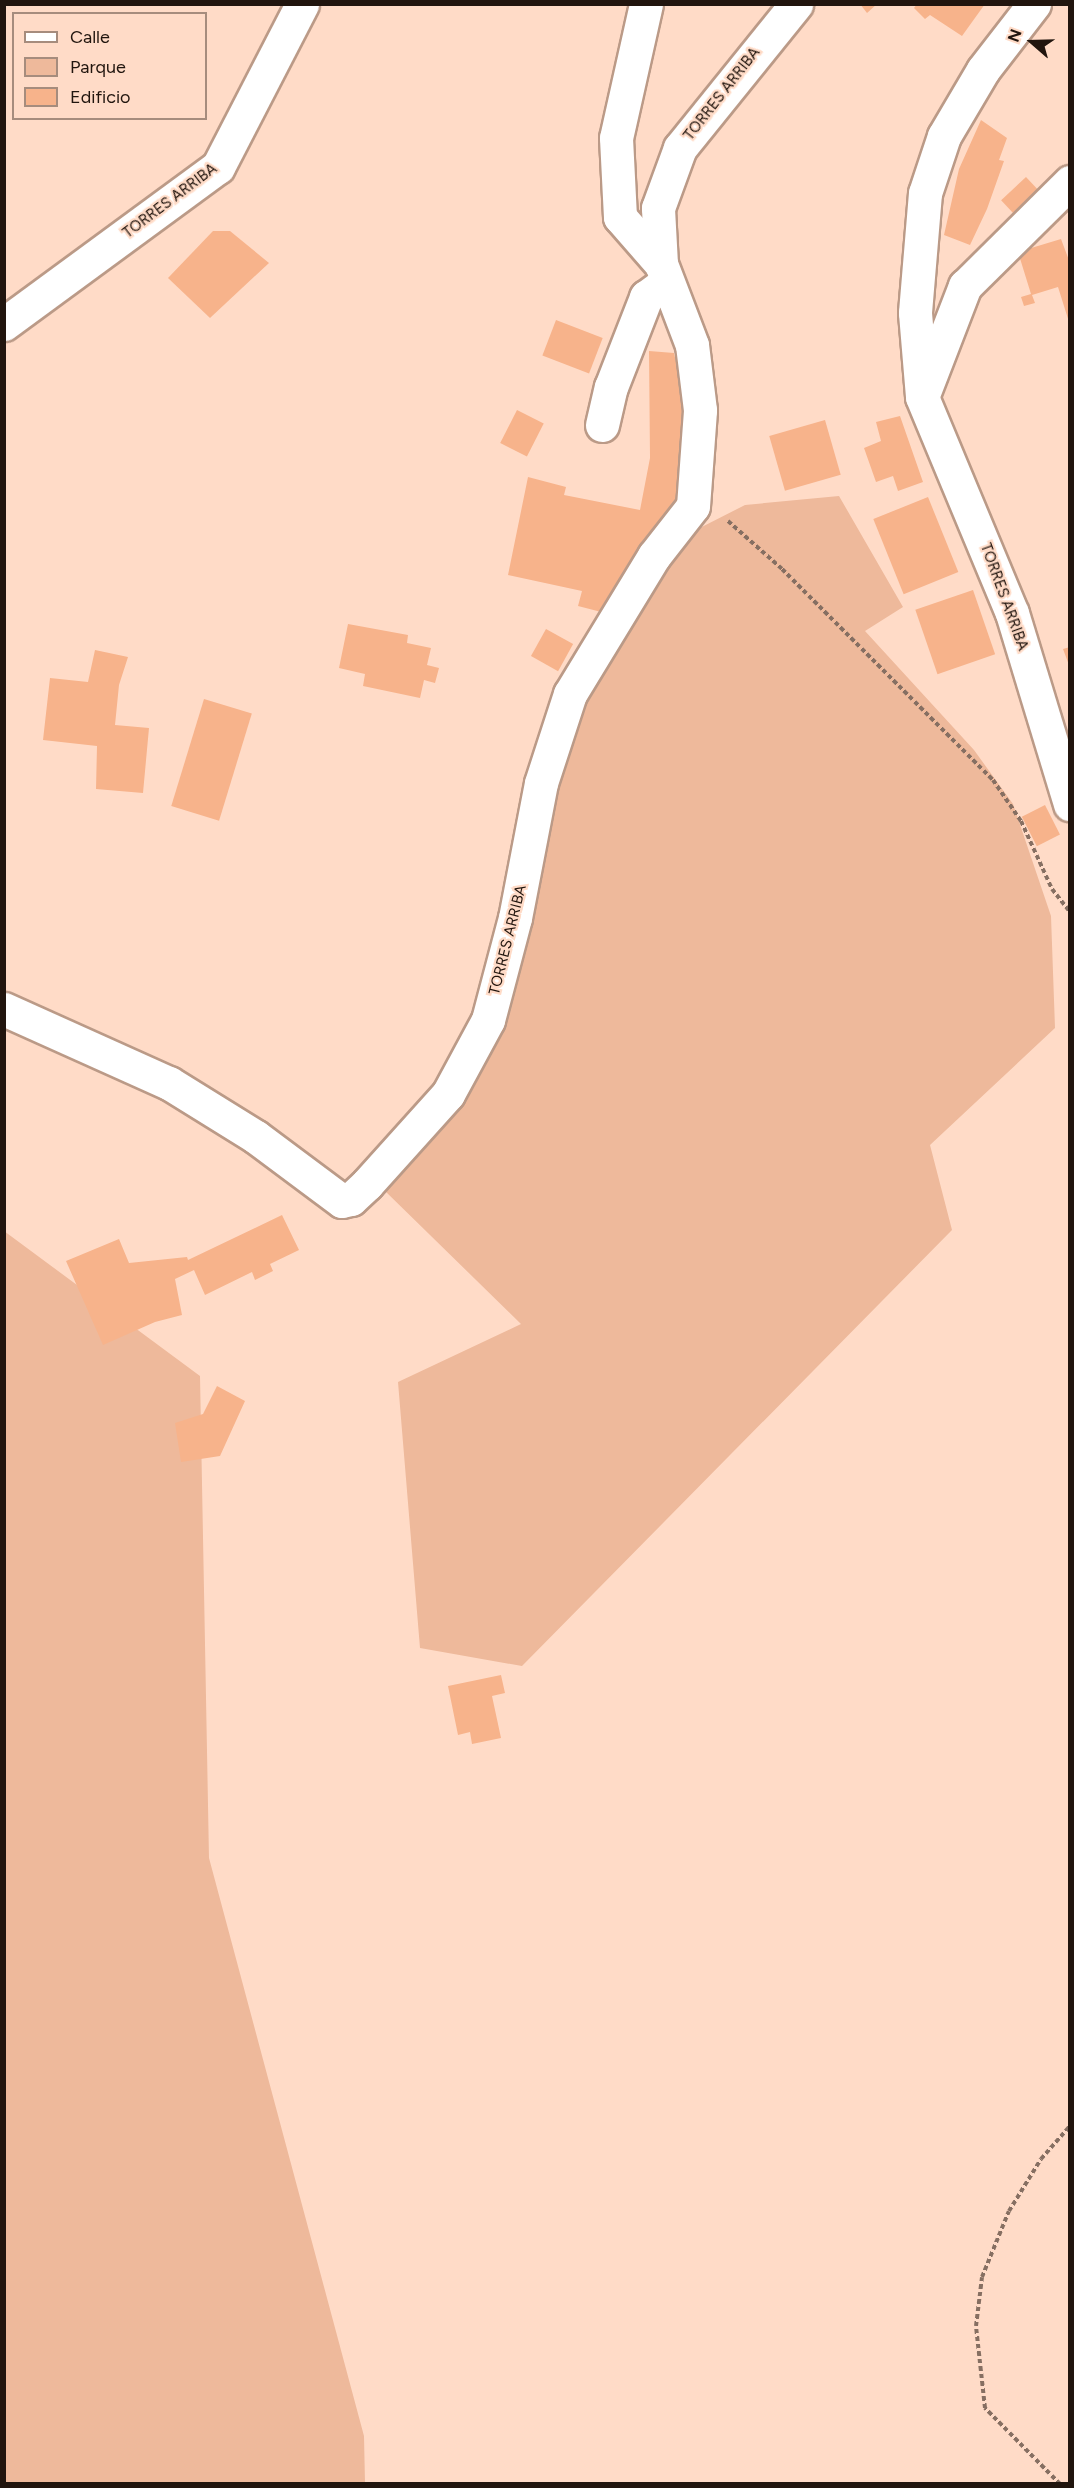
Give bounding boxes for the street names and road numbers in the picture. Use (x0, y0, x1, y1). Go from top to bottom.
street label: TORRES ARRIBA (680, 44, 764, 144)
street label: TORRES ARRIBA (120, 160, 220, 242)
street label: TORRES ARRIBA (976, 541, 1032, 653)
street label: TORRES ARRIBA (486, 883, 530, 997)

